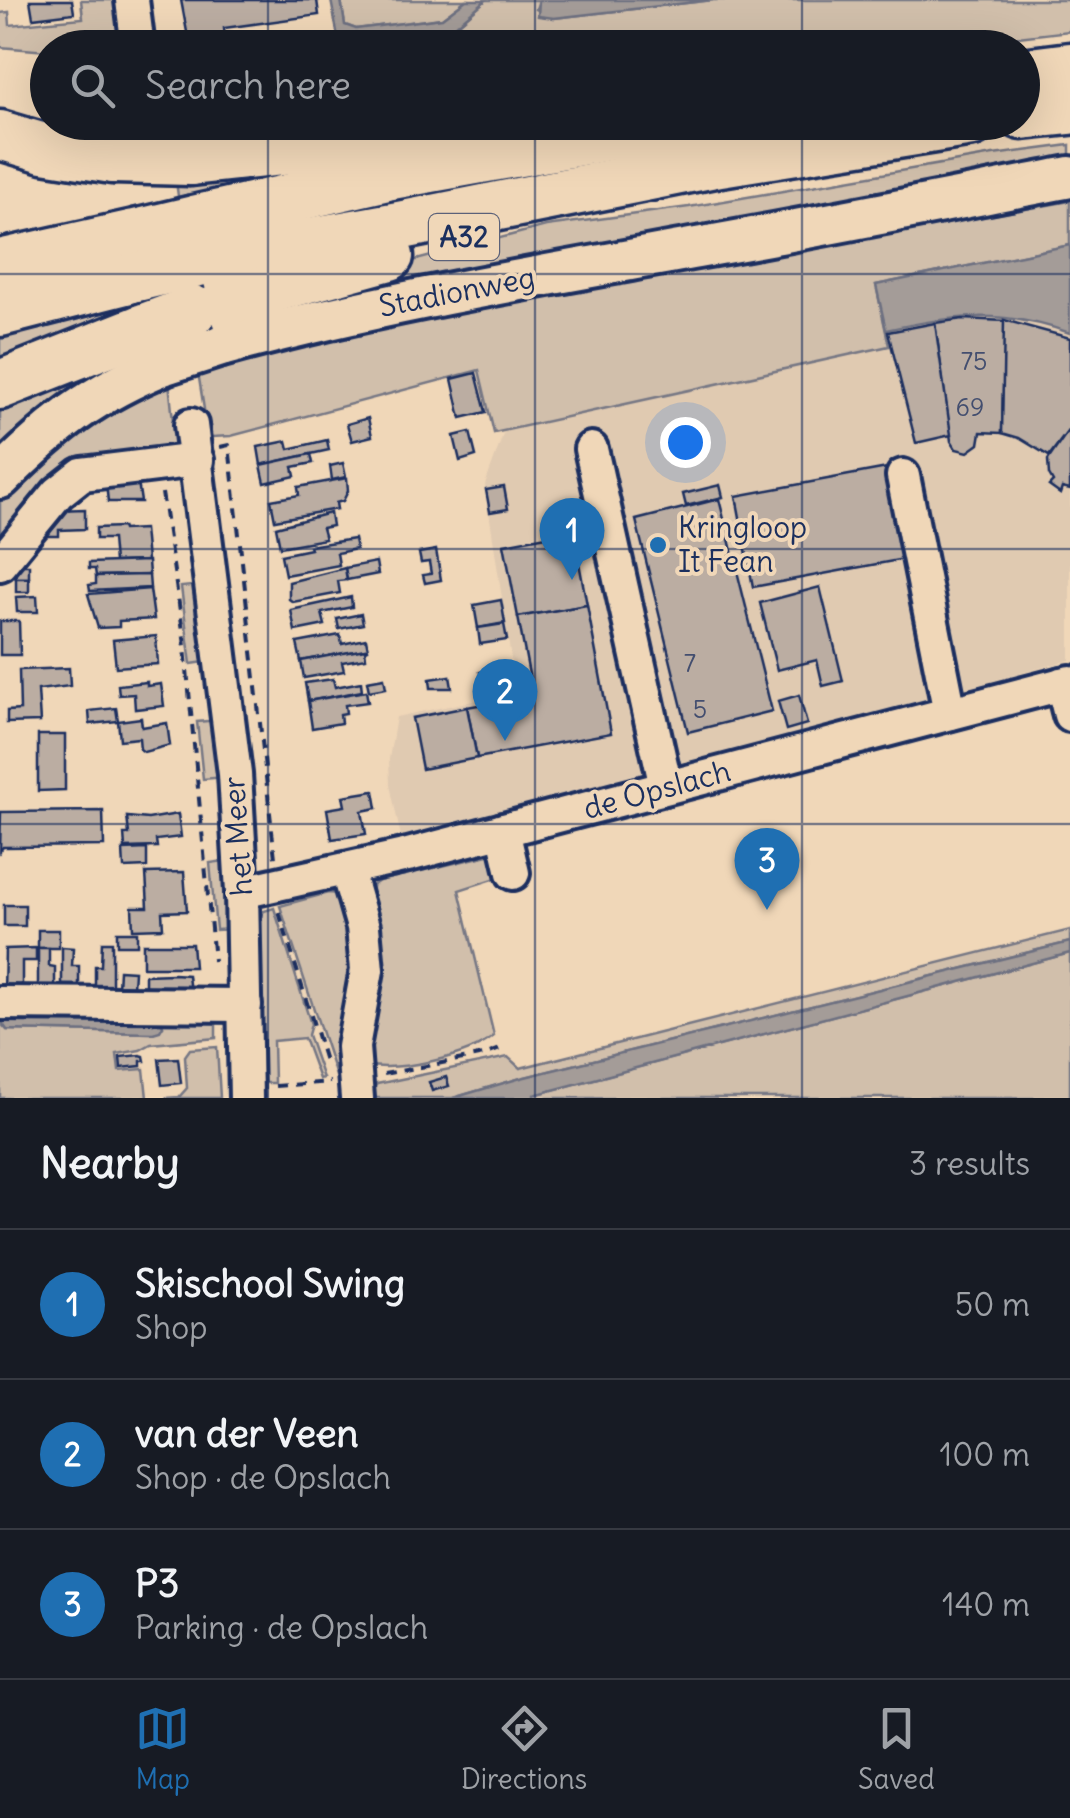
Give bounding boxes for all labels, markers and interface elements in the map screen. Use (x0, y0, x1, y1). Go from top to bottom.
search box (30, 30, 1040, 140)
icon: search (65, 58, 120, 113)
text: Search here (145, 62, 351, 109)
road number: A32 (429, 214, 499, 260)
street label: Stadionweg (376, 257, 538, 325)
house number: 75 (961, 345, 987, 377)
house number: 69 (956, 391, 984, 423)
your location (660, 417, 711, 468)
pin: 1 (540, 498, 604, 580)
place label: Kringloop It Fean (678, 508, 807, 580)
marker: Kringloop It Fean (647, 534, 669, 556)
house number: 7 (684, 647, 696, 679)
pin: 2 (472, 658, 538, 741)
house number: 5 (693, 693, 707, 725)
street label: de Opslach (579, 751, 735, 827)
street label: het Meer (214, 775, 260, 897)
pin: 3 (734, 828, 800, 910)
text: Nearby (40, 1137, 179, 1189)
text: 3 results (909, 1143, 1030, 1184)
text: Skischool Swing (135, 1260, 405, 1307)
text: 1 (66, 1284, 79, 1325)
text: 50 m (955, 1284, 1030, 1325)
text: Shop (135, 1307, 207, 1348)
text: van der Veen (135, 1410, 358, 1457)
text: 2 (64, 1434, 81, 1475)
text: 100 m (940, 1434, 1030, 1475)
text: Shop · de Opslach (135, 1457, 391, 1498)
text: P3 (135, 1560, 179, 1607)
text: 3 (63, 1584, 82, 1625)
text: 140 m (942, 1584, 1030, 1625)
text: Parking · de Opslach (135, 1607, 428, 1648)
tab: Map (135, 1701, 190, 1797)
tab: Directions (461, 1701, 587, 1797)
tab: Saved (858, 1701, 935, 1797)

